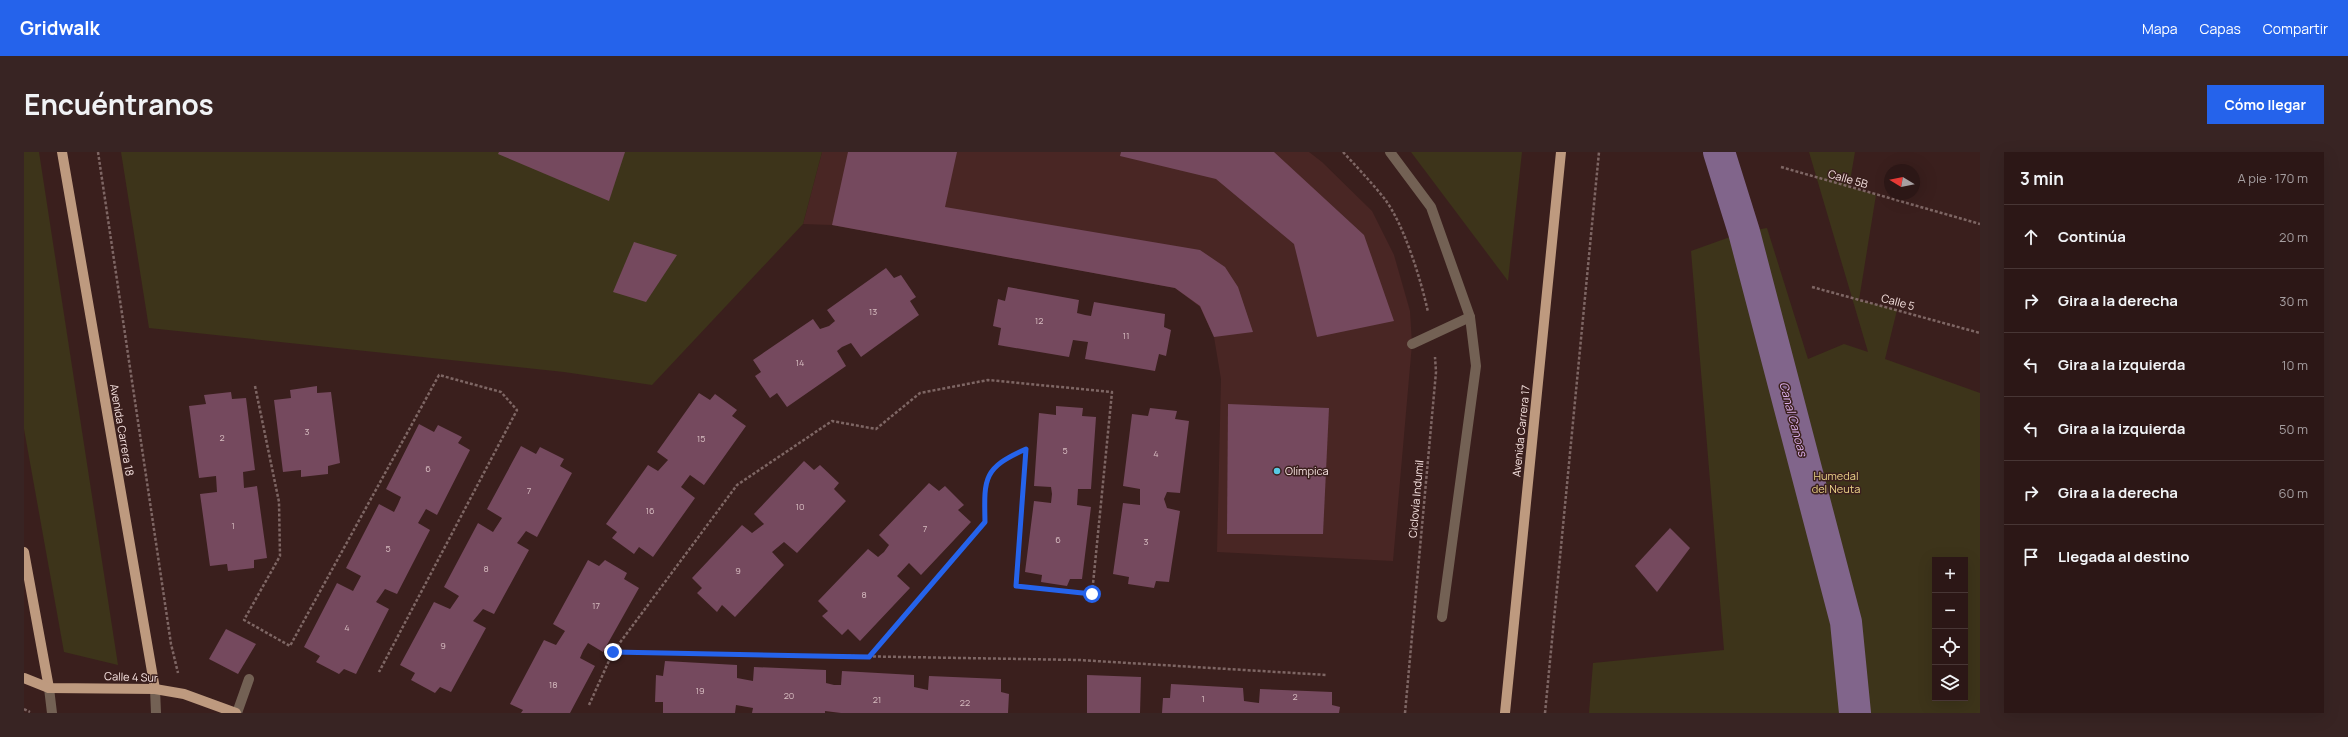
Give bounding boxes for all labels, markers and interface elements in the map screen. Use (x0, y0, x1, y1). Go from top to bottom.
text: Gridwalk (20, 15, 100, 41)
text: Mapa (2142, 19, 2178, 38)
text: Capas (2200, 19, 2241, 38)
text: Compartir (2263, 19, 2328, 38)
text: Encuéntranos (24, 85, 214, 123)
button: Cómo llegar (2207, 85, 2324, 124)
north arrow (1884, 164, 1920, 200)
street label: Calle 5B (1826, 166, 1870, 191)
text: 3 min (2020, 167, 2064, 190)
text: A pie · 170 m (2238, 169, 2308, 187)
icon: ahead (2020, 226, 2042, 248)
text: Continúa (2058, 226, 2126, 247)
text: 20 m (2279, 228, 2308, 246)
street label: Calle 5 (1880, 290, 1917, 313)
icon: right (2020, 290, 2042, 312)
text: Gira a la derecha (2058, 290, 2178, 311)
text: 30 m (2279, 292, 2308, 310)
house number: 13 (869, 305, 877, 318)
house number: 12 (1035, 314, 1043, 327)
house number: 11 (1122, 329, 1130, 342)
icon: left (2020, 354, 2042, 376)
text: Gira a la izquierda (2058, 354, 2185, 375)
house number: 14 (796, 356, 804, 369)
text: 10 m (2281, 356, 2308, 374)
water label: Canal Canoas (1775, 380, 1812, 460)
street label: Avenida Carrera 18 (107, 383, 138, 477)
street label: Avenida Carrera 17 (1508, 384, 1533, 478)
icon: left (2020, 418, 2042, 440)
text: Gira a la izquierda (2058, 418, 2185, 439)
text: 50 m (2279, 420, 2308, 438)
house number: 3 (305, 425, 310, 438)
house number: 2 (219, 431, 225, 444)
house number: 15 (697, 432, 705, 445)
house number: 5 (1062, 444, 1068, 457)
house number: 4 (1153, 447, 1159, 460)
street label: Ciclovía Indumil (1405, 459, 1426, 539)
house number: 6 (425, 462, 431, 475)
place label: Olímpica (1285, 463, 1329, 478)
marker: Olímpica (1272, 466, 1282, 476)
park label: Humedal del Neuta (1812, 468, 1860, 496)
icon: right (2020, 482, 2042, 504)
text: Gira a la derecha (2058, 482, 2178, 503)
house number: 7 (527, 484, 532, 497)
text: 60 m (2278, 484, 2308, 502)
house number: 10 (796, 500, 805, 513)
house number: 16 (645, 504, 655, 517)
house number: 1 (231, 519, 235, 532)
house number: 7 (923, 522, 928, 535)
house number: 6 (1055, 533, 1061, 546)
house number: 3 (1144, 535, 1149, 548)
house number: 5 (385, 542, 391, 555)
icon: arrive (2020, 546, 2042, 568)
text: Llegada al destino (2058, 546, 2190, 567)
map controls (1932, 557, 1968, 701)
button: + (1932, 557, 1968, 593)
house number: 8 (483, 562, 489, 575)
house number: 9 (735, 564, 741, 577)
route start (1083, 585, 1101, 603)
house number: 8 (861, 588, 867, 601)
button: − (1932, 593, 1968, 629)
house number: 17 (592, 599, 600, 612)
house number: 4 (344, 621, 350, 634)
button: locate (1932, 629, 1968, 665)
house number: 9 (440, 639, 446, 652)
route end (604, 643, 622, 661)
button: layers (1932, 665, 1968, 701)
street label: Calle 4 Sur (104, 668, 158, 685)
house number: 18 (549, 678, 557, 691)
house number: 19 (695, 684, 705, 697)
house number: 20 (784, 689, 794, 702)
house number: 2 (1292, 690, 1298, 703)
house number: 1 (1201, 692, 1205, 705)
house number: 21 (873, 693, 881, 706)
house number: 22 (960, 696, 970, 709)

